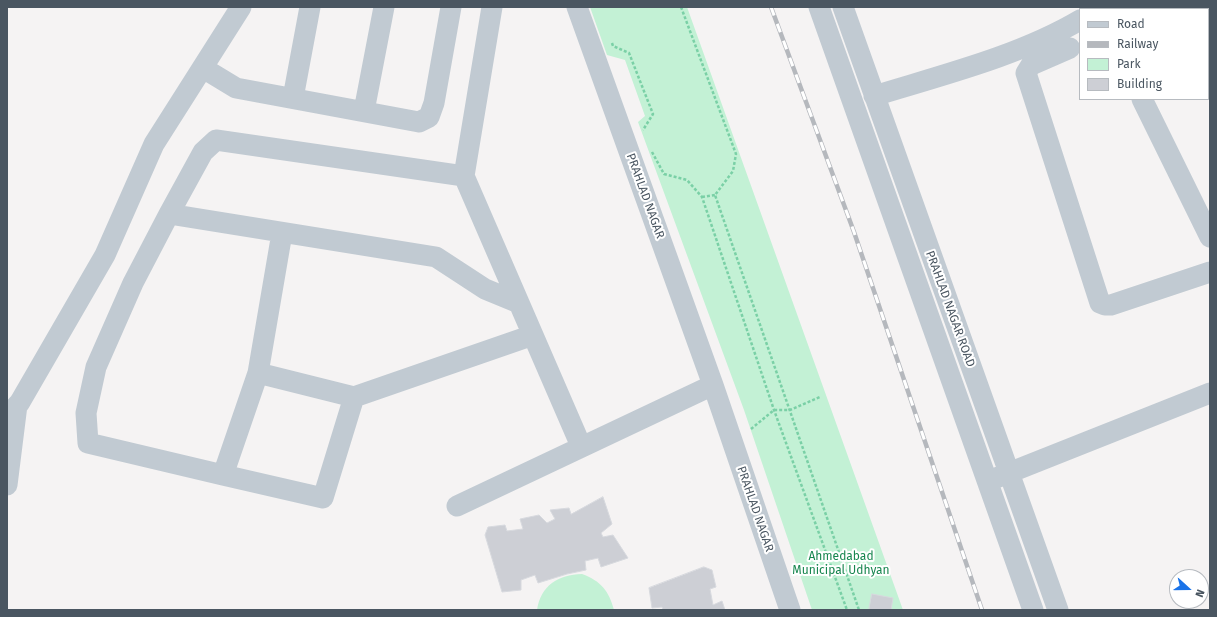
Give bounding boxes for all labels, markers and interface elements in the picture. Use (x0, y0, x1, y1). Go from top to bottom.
legend (1079, 8, 1209, 100)
text: Road (1117, 17, 1145, 31)
text: Railway (1117, 37, 1158, 51)
text: Park (1117, 57, 1141, 71)
text: Building (1117, 77, 1162, 91)
street label: PRAHLAD NAGAR (623, 151, 667, 241)
street label: PRAHLAD NAGAR ROAD (922, 249, 978, 369)
street label: PRAHLAD NAGAR (734, 464, 776, 554)
park label: Ahmedabad Municipal Udhyan (792, 550, 890, 578)
north arrow (1169, 569, 1209, 609)
text: N (1192, 587, 1207, 599)

